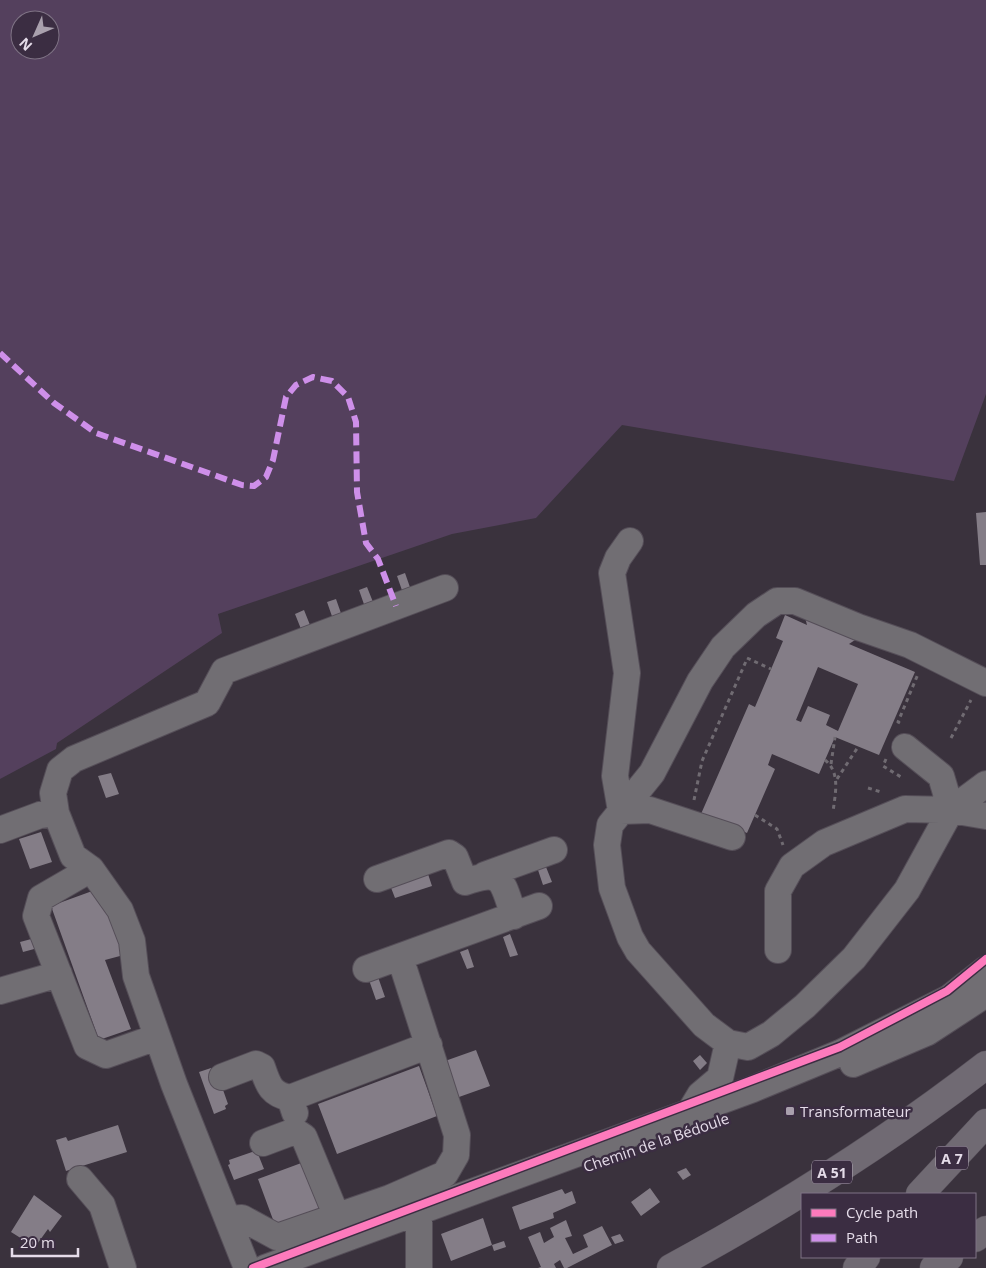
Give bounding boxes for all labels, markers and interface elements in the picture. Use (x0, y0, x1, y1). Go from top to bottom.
north arrow (10, 10, 60, 60)
text: N (15, 34, 36, 55)
place label: Transformateur (800, 1101, 911, 1121)
marker: Transformateur (784, 1105, 796, 1117)
street label: Chemin de la Bédoule (580, 1108, 732, 1176)
road number: A 7 (936, 1146, 968, 1170)
road number: A 51 (812, 1160, 852, 1184)
legend (801, 1193, 976, 1258)
text: Cycle path (846, 1202, 918, 1222)
scale bar (12, 1226, 79, 1258)
text: Path (846, 1227, 878, 1247)
text: 20 m (20, 1232, 55, 1252)

